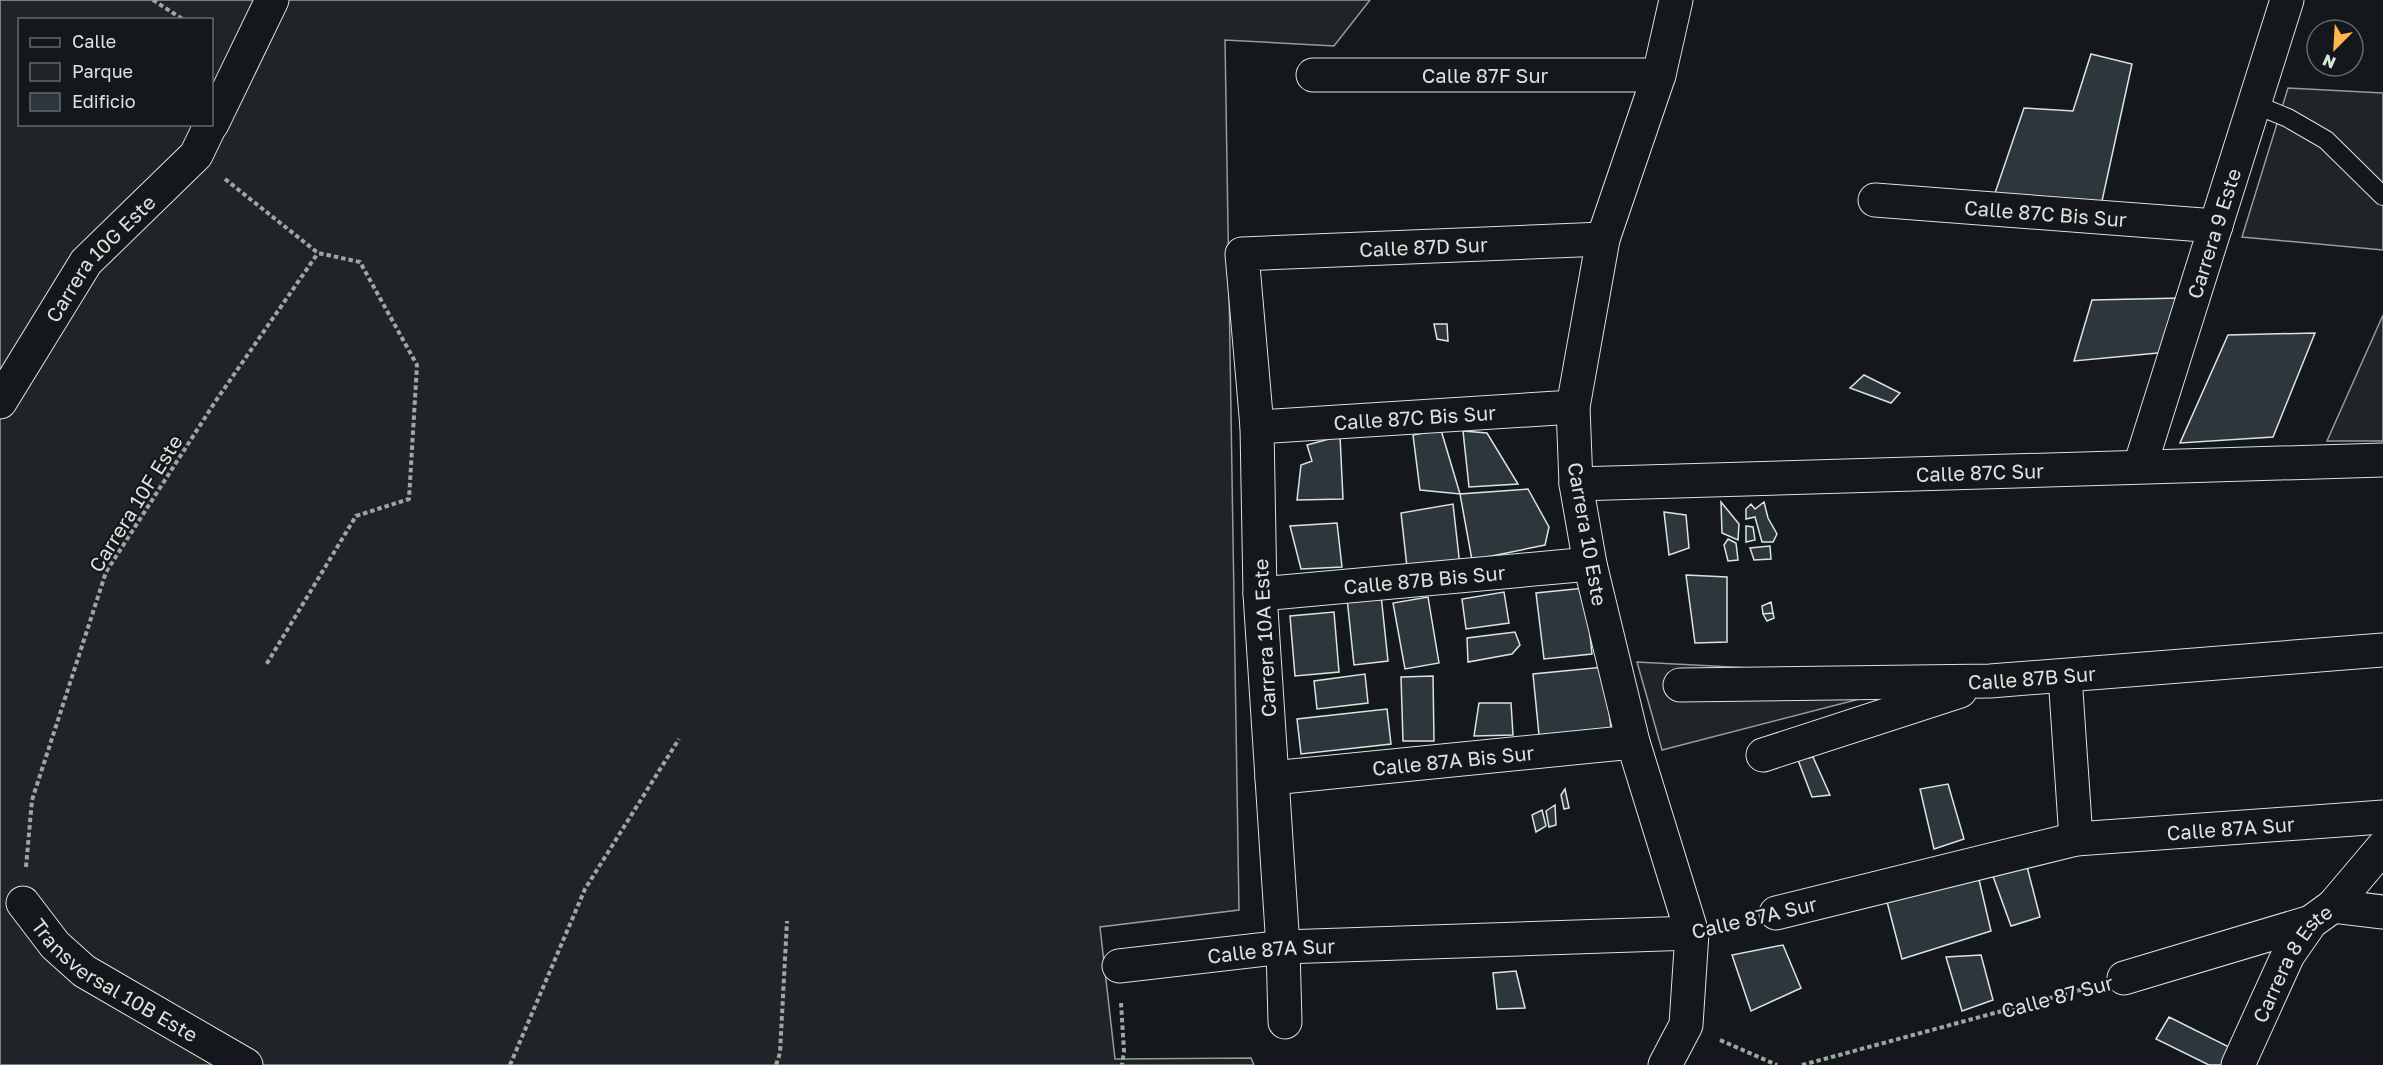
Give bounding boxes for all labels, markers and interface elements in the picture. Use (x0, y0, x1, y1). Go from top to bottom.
legend (18, 18, 213, 126)
north arrow (2305, 18, 2365, 78)
text: Calle (72, 30, 116, 52)
text: N (2319, 50, 2339, 73)
text: Parque (72, 60, 133, 82)
street label: Calle 87F Sur (1422, 63, 1548, 87)
text: Edificio (72, 90, 136, 112)
street label: Carrera 9 Este (2182, 165, 2245, 301)
street label: Carrera 10G Este (40, 190, 160, 326)
street label: Calle 87C Bis Sur (1963, 195, 2128, 231)
street label: Calle 87D Sur (1359, 232, 1488, 261)
street label: Calle 87C Bis Sur (1333, 400, 1497, 434)
street label: Carrera 10F Este (83, 430, 187, 576)
street label: Calle 87C Sur (1915, 458, 2044, 486)
street label: Carrera 10 Este (1564, 460, 1612, 608)
street label: Carrera 10A Este (1248, 558, 1280, 718)
street label: Calle 87B Bis Sur (1342, 560, 1507, 598)
street label: Calle 87B Sur (1968, 661, 2097, 693)
street label: Calle 87A Bis Sur (1371, 740, 1535, 780)
street label: Calle 87A Sur (2166, 811, 2296, 844)
street label: Calle 87A Sur (1689, 891, 1819, 943)
street label: Carrera 8 Este (2247, 899, 2336, 1026)
street label: Transversal 10B Este (27, 914, 202, 1046)
street label: Calle 87A Sur (1206, 933, 1336, 968)
street label: Calle 87 Sur (1999, 970, 2116, 1022)

